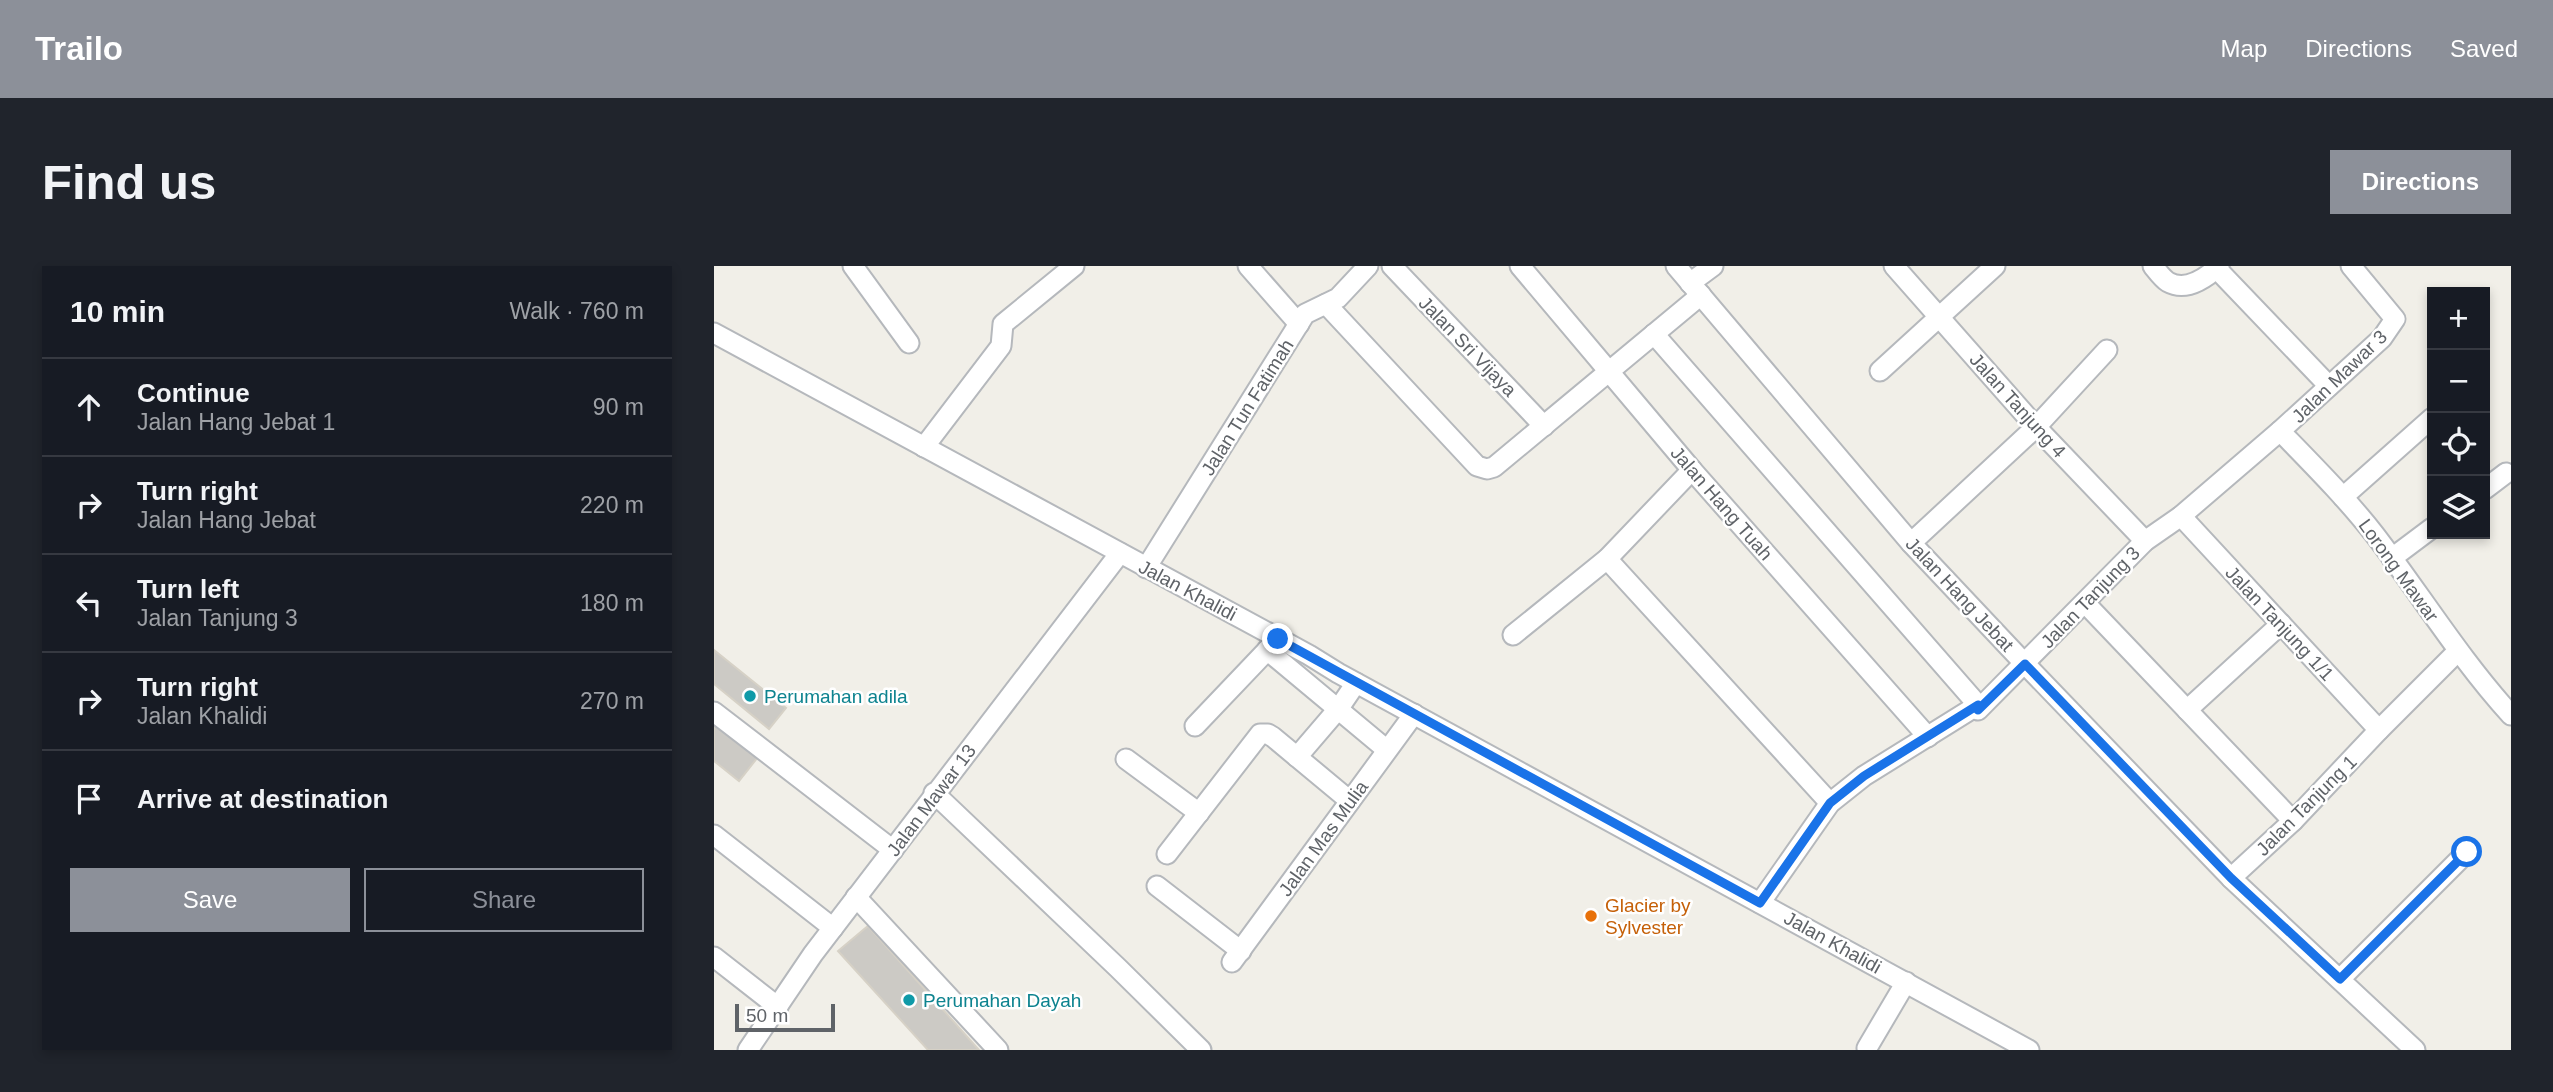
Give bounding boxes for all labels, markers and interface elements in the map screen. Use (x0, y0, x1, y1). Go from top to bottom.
text: Trailo (35, 30, 123, 67)
text: Map (2221, 35, 2267, 62)
text: Directions (2305, 35, 2412, 62)
text: Saved (2450, 35, 2518, 62)
button: Directions (2330, 150, 2511, 214)
text: Find us (42, 155, 216, 209)
map controls (2427, 287, 2490, 539)
button: + (2427, 287, 2490, 350)
street label: Jalan Sri Vijaya (1415, 292, 1521, 401)
text: 10 min (70, 295, 165, 328)
text: Walk · 760 m (509, 298, 644, 324)
street label: Jalan Mawar 3 (2288, 326, 2391, 427)
street label: Jalan Tun Fatimah (1197, 335, 1298, 479)
street label: Jalan Tanjung 4 (1965, 349, 2070, 462)
button: − (2427, 350, 2490, 413)
text: Continue (137, 378, 250, 408)
icon: ahead (70, 388, 108, 426)
text: 90 m (593, 394, 644, 420)
text: Jalan Hang Jebat 1 (137, 409, 335, 435)
button: locate (2427, 413, 2490, 476)
street label: Jalan Hang Tuah (1667, 442, 1777, 564)
text: Turn right (137, 476, 258, 506)
button: layers (2427, 476, 2490, 539)
icon: right (70, 486, 108, 524)
text: 220 m (580, 492, 644, 518)
text: Jalan Hang Jebat (137, 507, 316, 533)
street label: Lorong Mawar (2354, 515, 2443, 626)
street label: Jalan Hang Jebat (1902, 533, 2018, 656)
street label: Jalan Tanjung 3 (2037, 542, 2144, 652)
street label: Jalan Khalidi (1135, 556, 1240, 625)
street label: Jalan Tanjung 1/1 (2221, 562, 2338, 685)
text: Turn left (137, 574, 239, 604)
icon: left (70, 584, 108, 622)
text: 180 m (580, 590, 644, 616)
text: Jalan Tanjung 3 (137, 605, 298, 631)
route end (1262, 623, 1293, 654)
text: Turn right (137, 672, 258, 702)
icon: right (70, 682, 108, 720)
place label: Perumahan adila (764, 686, 908, 707)
text: 270 m (580, 688, 644, 714)
marker: Perumahan adila (742, 688, 758, 704)
text: Jalan Khalidi (137, 703, 267, 729)
street label: Jalan Mawar 13 (883, 740, 980, 860)
street label: Jalan Tanjung 1 (2252, 751, 2361, 860)
street label: Jalan Mas Mulia (1275, 776, 1372, 900)
icon: arrive (70, 780, 108, 818)
text: Arrive at destination (137, 784, 388, 814)
route start (2451, 836, 2482, 867)
button: Save (70, 868, 350, 932)
button: Share (364, 868, 644, 932)
place label: Glacier by Sylvester (1605, 895, 1691, 938)
street label: Jalan Khalidi (1781, 907, 1885, 978)
marker: Glacier by Sylvester (1583, 908, 1599, 924)
place label: Perumahan Dayah (923, 990, 1081, 1011)
marker: Perumahan Dayah (901, 992, 917, 1008)
scale bar (735, 1001, 835, 1033)
text: 50 m (746, 1005, 788, 1026)

